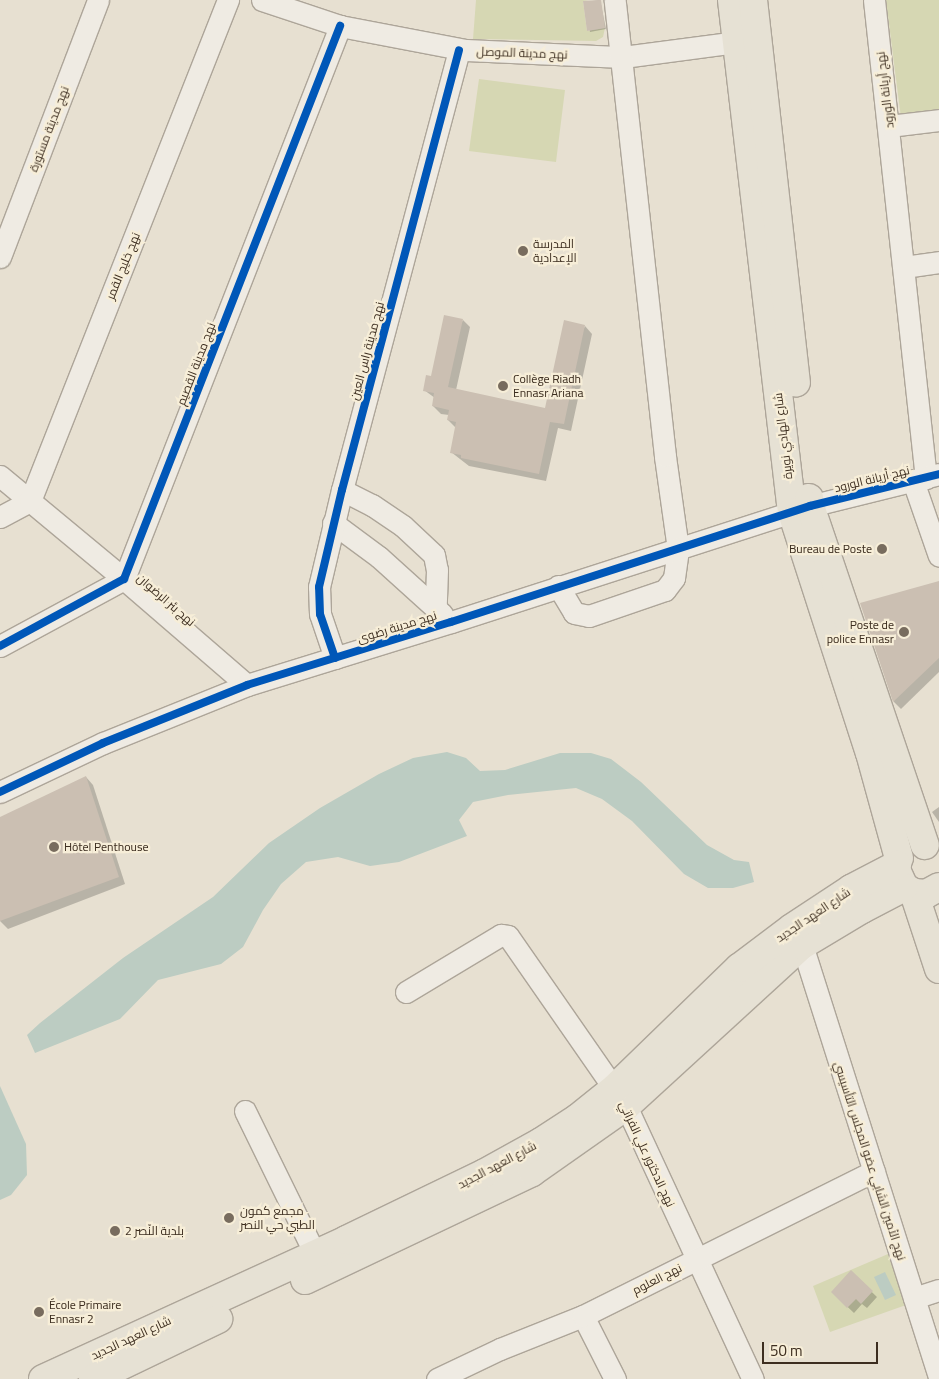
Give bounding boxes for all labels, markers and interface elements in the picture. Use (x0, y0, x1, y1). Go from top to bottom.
street label: نهج مدينة الموصل (476, 44, 568, 62)
street label: نهج أريانة الورود (873, 51, 897, 129)
street label: نهج مدينة مستورة (26, 84, 72, 174)
street label: نهج خليج القمر (103, 230, 143, 302)
place label: المدرسة الإعدادية (533, 237, 577, 265)
marker: المدرسة الإعدادية (517, 245, 529, 257)
street label: نهج مدينة راس العين (347, 300, 387, 402)
street label: نهج مدينة القصيم (174, 321, 218, 407)
place label: Collège Riadh Ennasr Ariana (513, 372, 583, 400)
marker: Collège Riadh Ennasr Ariana (497, 380, 509, 392)
street label: شارع الهادي نويرة (771, 392, 795, 480)
street label: نهج أريانة الورود (833, 463, 911, 495)
place label: Bureau de Poste (789, 542, 872, 556)
marker: Bureau de Poste (876, 543, 888, 555)
street label: نهج بئر الرضوان (134, 571, 198, 629)
street label: نهج مدينة رضوى (355, 608, 439, 646)
place label: Poste de police Ennasr (827, 618, 894, 646)
marker: Poste de police Ennasr (898, 626, 910, 638)
place label: Hôtel Penthouse (64, 840, 149, 854)
marker: Hôtel Penthouse (48, 841, 60, 853)
street label: شارع العهد الجديد (773, 885, 853, 945)
street label: نهج الأمين الشابي عضو المجلس التأسيسي (831, 1060, 909, 1262)
street label: نهج الدكتور علي الفراتي (616, 1099, 678, 1209)
street label: شارع العهد الجديد (455, 1138, 539, 1192)
place label: مجمع كمون الطبي حي النصر (240, 1204, 315, 1232)
marker: مجمع كمون الطبي حي النصر (222, 1211, 236, 1225)
place label: بلدية النّصر 2 (125, 1224, 184, 1238)
marker: بلدية النّصر 2 (109, 1225, 121, 1237)
street label: نهج العلوم (630, 1260, 684, 1298)
place label: École Primaire Ennasr 2 (49, 1298, 121, 1326)
marker: École Primaire Ennasr 2 (33, 1306, 45, 1318)
street label: شارع العهد الجديد (89, 1313, 173, 1363)
scale bar (764, 1332, 880, 1364)
text: 50 m (770, 1336, 803, 1365)

